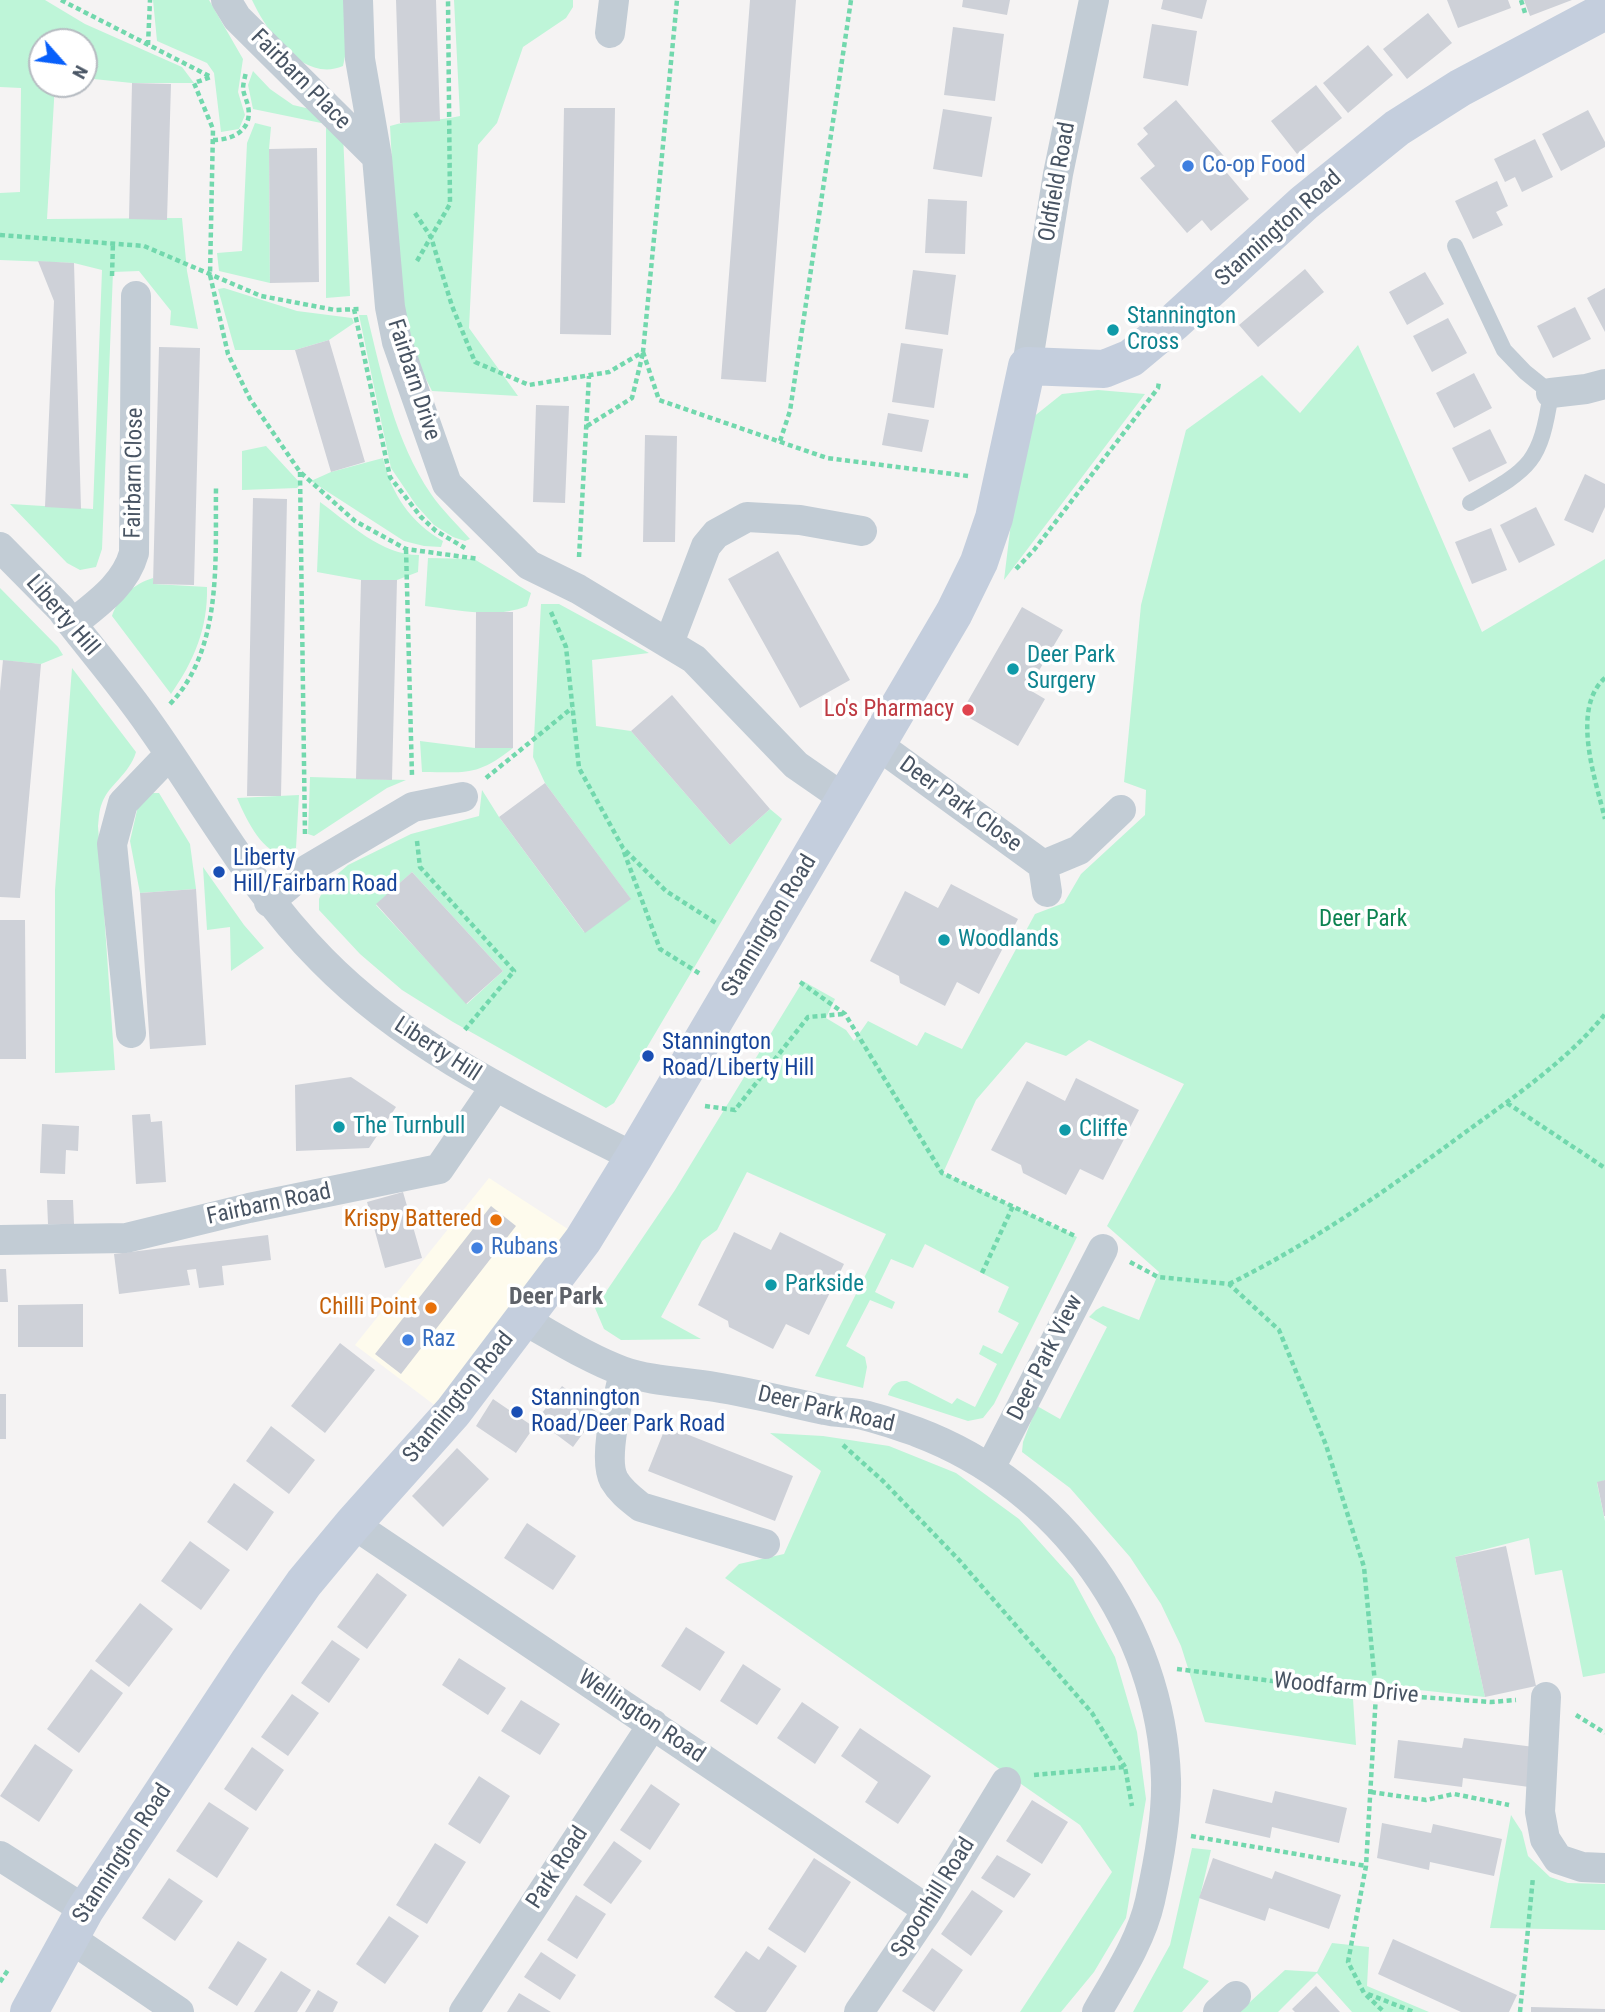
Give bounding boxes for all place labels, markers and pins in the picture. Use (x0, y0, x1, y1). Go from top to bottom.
place label: Co-op Food (1202, 152, 1306, 180)
marker: Co-op Food (1180, 158, 1196, 174)
place label: Stannington Cross (1127, 303, 1236, 357)
marker: Stannington Cross (1105, 322, 1121, 338)
place label: Deer Park Surgery (1027, 642, 1115, 696)
marker: Deer Park Surgery (1005, 661, 1021, 677)
place label: Lo's Pharmacy (824, 696, 954, 724)
marker: Lo's Pharmacy (960, 702, 976, 718)
place label: Liberty Hill/Fairbarn Road (233, 845, 398, 899)
marker: Liberty Hill/Fairbarn Road (211, 864, 227, 880)
place label: Woodlands (958, 926, 1059, 954)
marker: Woodlands (936, 932, 952, 948)
place label: Stannington Road/Liberty Hill (662, 1029, 814, 1083)
marker: Stannington Road/Liberty Hill (640, 1048, 656, 1064)
place label: The Turnbull (353, 1113, 465, 1141)
place label: Cliffe (1079, 1116, 1128, 1144)
marker: The Turnbull (331, 1119, 347, 1135)
marker: Cliffe (1057, 1122, 1073, 1138)
place label: Krispy Battered (344, 1206, 482, 1234)
marker: Krispy Battered (488, 1212, 504, 1228)
place label: Rubans (491, 1234, 558, 1262)
marker: Rubans (469, 1240, 485, 1256)
place label: Parkside (785, 1271, 864, 1299)
marker: Parkside (763, 1277, 779, 1293)
place label: Chilli Point (319, 1294, 417, 1322)
marker: Chilli Point (423, 1300, 439, 1316)
place label: Raz (422, 1326, 455, 1354)
marker: Raz (400, 1332, 416, 1348)
place label: Stannington Road/Deer Park Road (531, 1385, 725, 1439)
marker: Stannington Road/Deer Park Road (509, 1404, 525, 1420)

